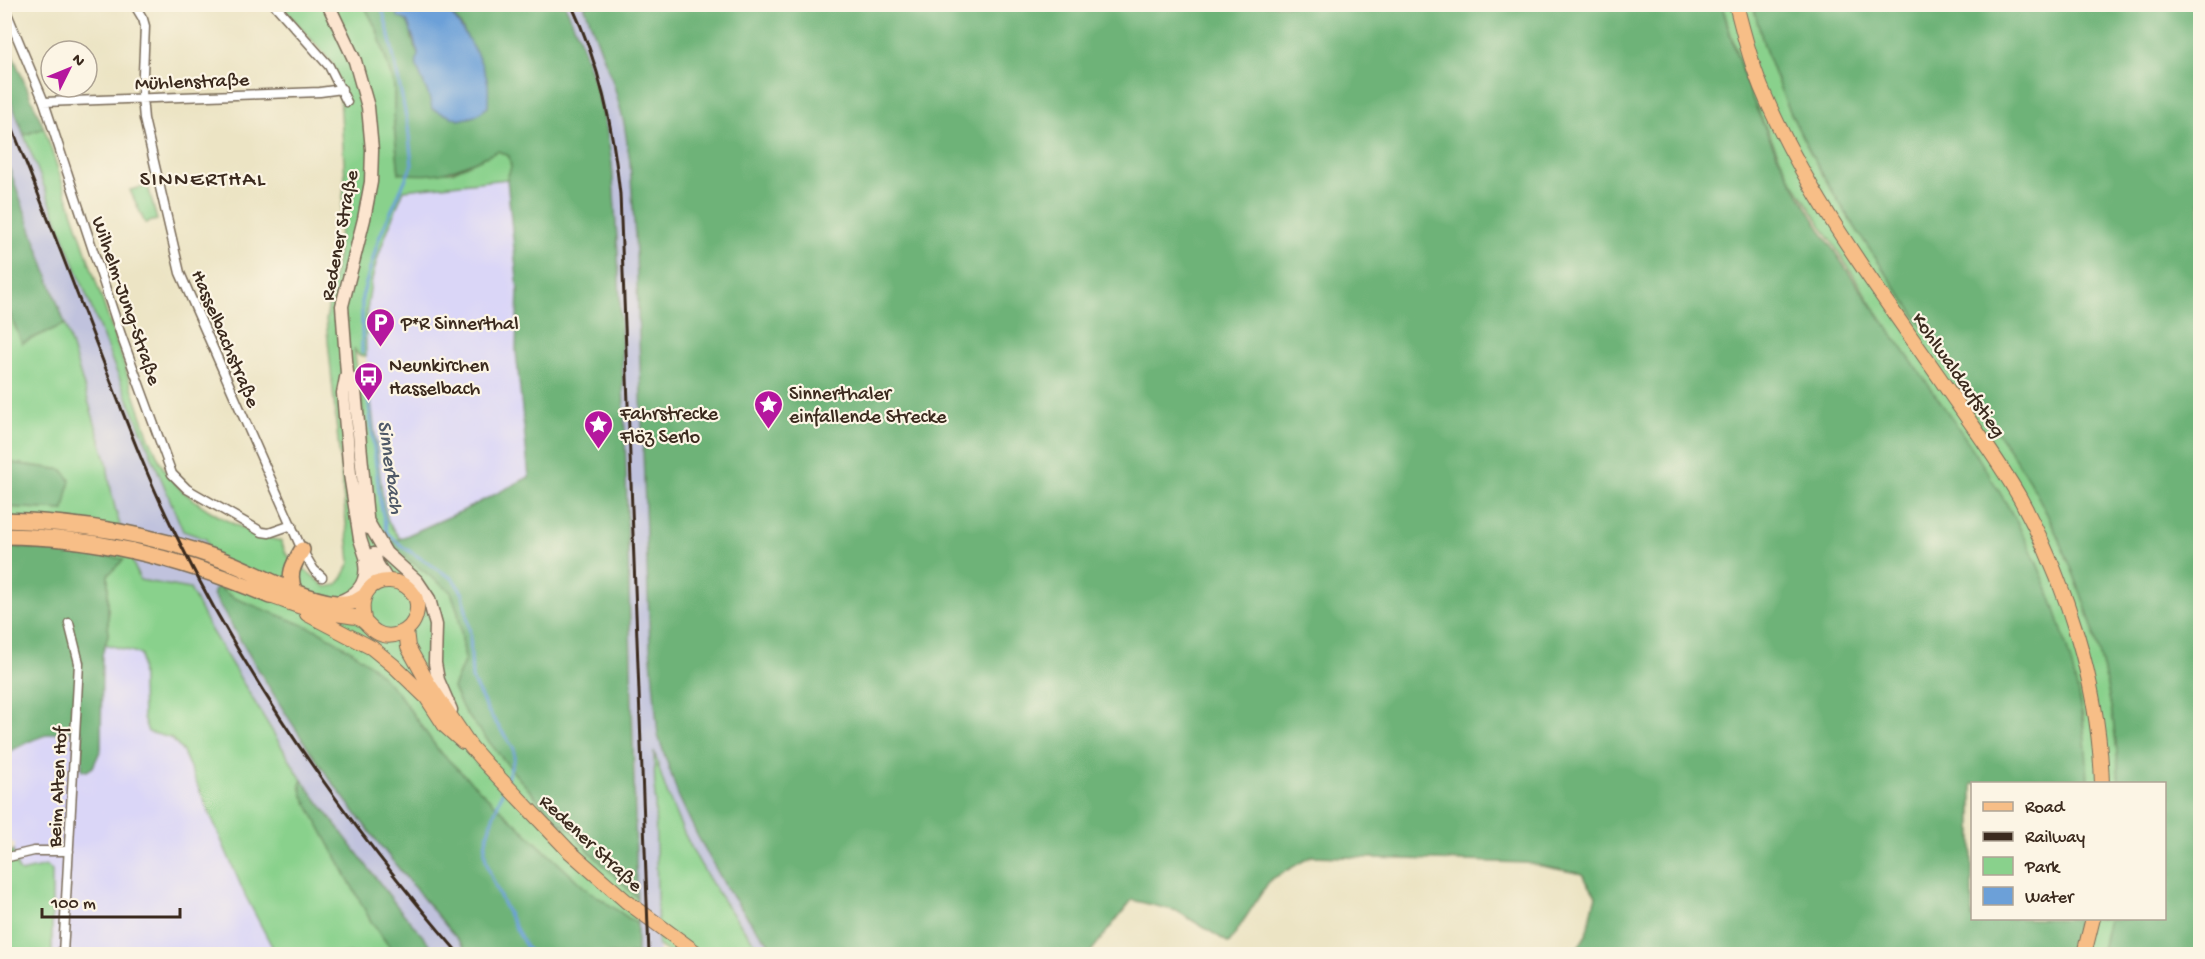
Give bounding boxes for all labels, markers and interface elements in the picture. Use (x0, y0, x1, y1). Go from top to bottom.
north arrow (39, 39, 99, 99)
text: N (67, 51, 88, 72)
street label: Mühlenstraße (135, 70, 250, 97)
district label: SINNERTHAL (140, 168, 266, 194)
street label: Redener Straße (317, 168, 366, 303)
street label: Wilhelm-Jung-Straße (85, 214, 165, 389)
street label: Hasselbachstraße (184, 267, 263, 412)
parking icon: P*R Sinnerthal (364, 306, 396, 348)
street label: Kohlwaldaufstieg (1905, 309, 2009, 443)
place label: P*R Sinnerthal (400, 314, 519, 337)
place label: Neunkirchen Hasselbach (389, 356, 489, 402)
bus stop icon: Neunkirchen Hasselbach (352, 360, 384, 402)
place label: Sinnerthaler einfallende Strecke (789, 384, 947, 430)
place icon: Sinnerthaler einfallende Strecke (752, 388, 784, 430)
place label: Fahrstrecke Flöz Serlo (619, 404, 719, 450)
place icon: Fahrstrecke Flöz Serlo (583, 408, 615, 450)
water label: Sinnerbach (370, 419, 408, 516)
street label: Beim Alten Hof (45, 724, 74, 849)
legend (1971, 782, 2166, 920)
street label: Redener Straße (533, 791, 646, 899)
text: Road (2025, 798, 2066, 819)
text: Railway (2025, 828, 2085, 849)
text: Park (2024, 858, 2061, 879)
scale bar (42, 881, 180, 919)
text: Water (2025, 888, 2075, 909)
text: 100 m (50, 894, 96, 915)

